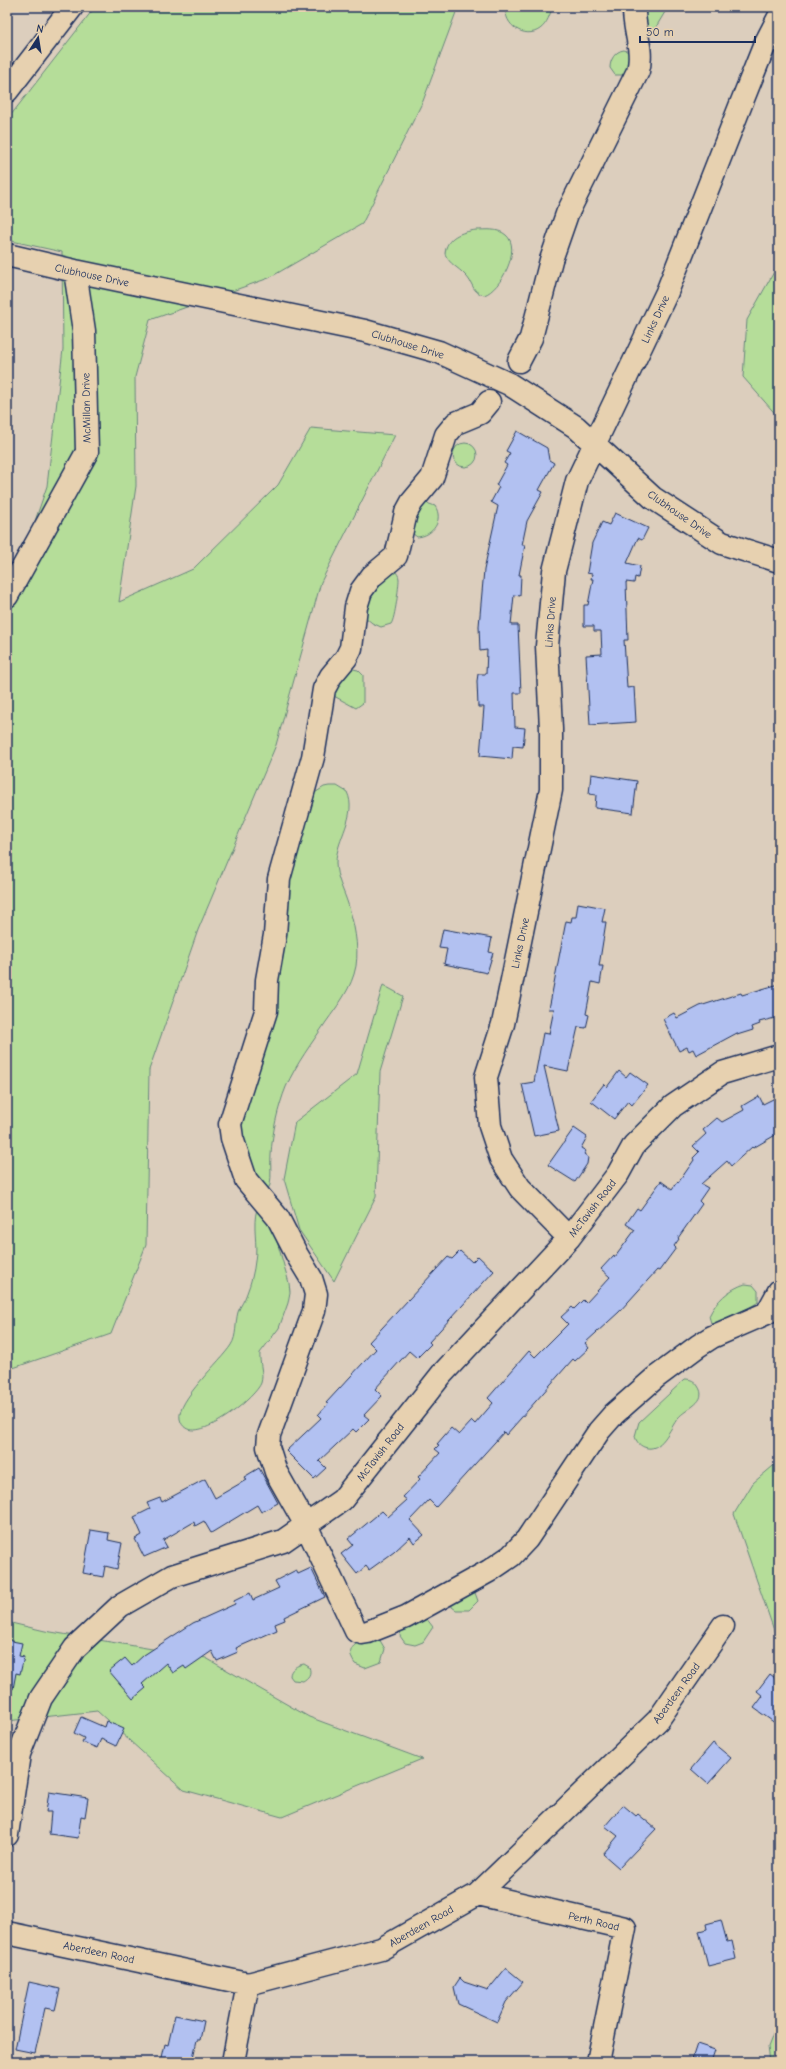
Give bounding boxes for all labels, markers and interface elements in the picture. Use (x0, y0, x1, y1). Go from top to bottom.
north arrow (18, 18, 58, 58)
scale bar (640, 18, 755, 44)
text: N (35, 22, 45, 36)
text: 50 m (646, 25, 674, 39)
street label: Clubhouse Drive (54, 261, 131, 290)
street label: Links Drive (639, 293, 672, 345)
street label: Clubhouse Drive (370, 327, 446, 362)
street label: McMillan Drive (79, 372, 94, 443)
street label: Clubhouse Drive (645, 487, 715, 542)
street label: Links Drive (542, 595, 559, 648)
street label: Links Drive (509, 916, 532, 970)
street label: McTavish Road (566, 1177, 619, 1240)
street label: McTavish Road (354, 1421, 407, 1484)
street label: Aberdeen Road (650, 1660, 703, 1726)
street label: Aberdeen Road (387, 1903, 456, 1950)
street label: Perth Road (567, 1909, 621, 1934)
street label: Aberdeen Road (62, 1939, 136, 1966)

